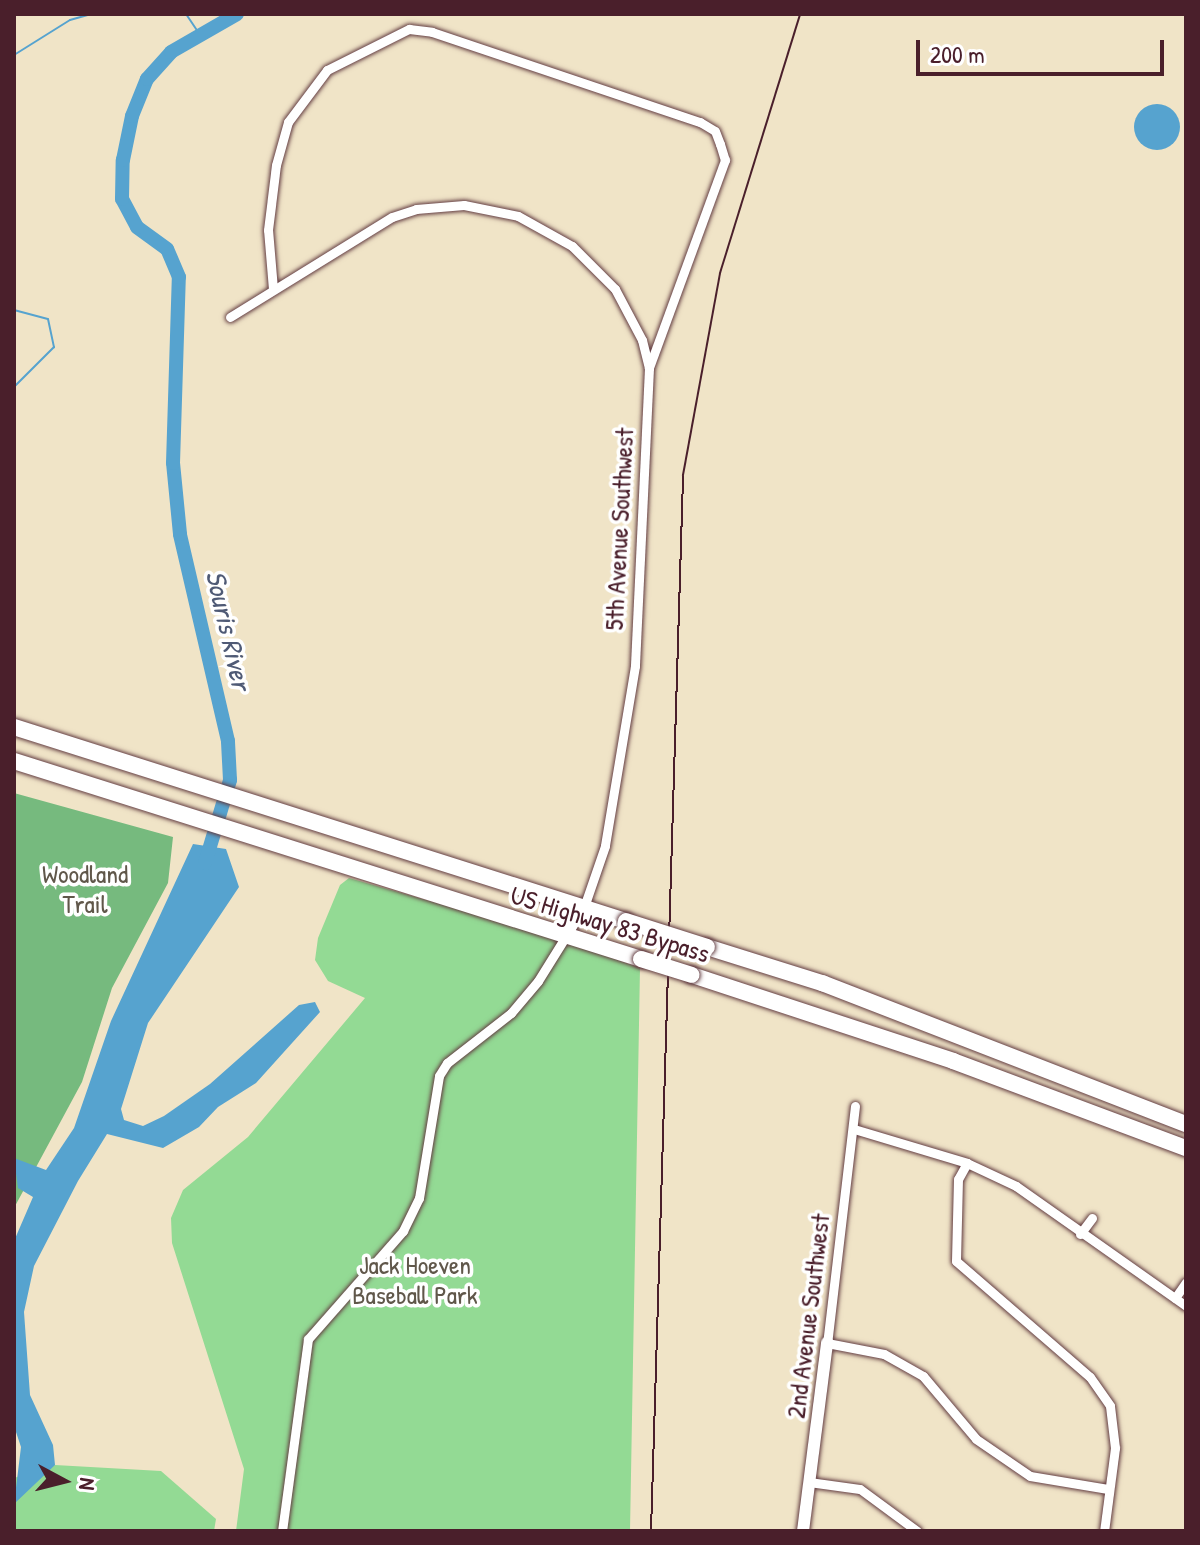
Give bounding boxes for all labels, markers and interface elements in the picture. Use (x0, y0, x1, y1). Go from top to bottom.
scale bar (920, 24, 1168, 74)
text: 200 m (930, 38, 985, 70)
street label: 5th Avenue Southwest (598, 427, 640, 631)
water label: Souris River (199, 567, 259, 693)
park label: Woodland Trail (42, 858, 128, 920)
street label: US Highway 83 Bypass (507, 879, 713, 969)
street label: 2nd Avenue Southwest (780, 1212, 836, 1420)
park label: Jack Hoeven Baseball Park (352, 1249, 478, 1310)
north arrow (24, 1441, 104, 1521)
text: N (72, 1476, 103, 1492)

